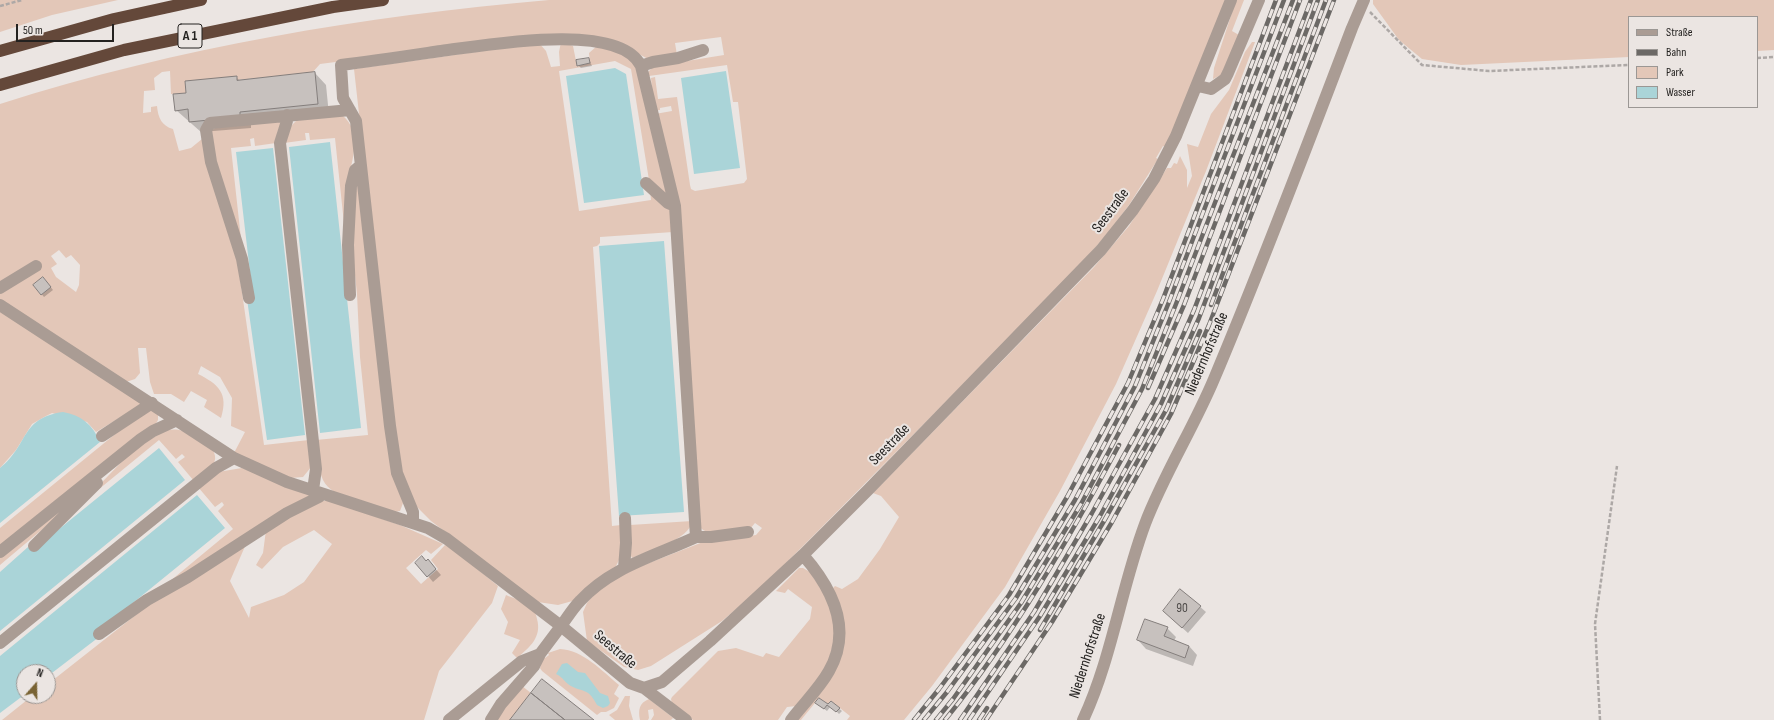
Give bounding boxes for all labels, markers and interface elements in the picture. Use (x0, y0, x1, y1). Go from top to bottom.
scale bar (18, 16, 116, 42)
legend (1628, 16, 1758, 108)
text: 50 m (23, 23, 43, 38)
road number: A 1 (178, 24, 202, 48)
text: Straße (1666, 25, 1693, 40)
text: Bahn (1666, 45, 1686, 60)
text: Park (1666, 65, 1684, 80)
text: Wasser (1666, 85, 1695, 100)
street label: Seestraße (1089, 185, 1133, 237)
street label: Niedernhofstraße (1181, 310, 1233, 398)
street label: Seestraße (866, 421, 914, 469)
house number: 90 (1176, 601, 1188, 617)
street label: Niedernhofstraße (1066, 611, 1110, 701)
street label: Seestraße (590, 627, 640, 673)
north arrow (16, 664, 56, 704)
text: N (35, 666, 45, 680)

